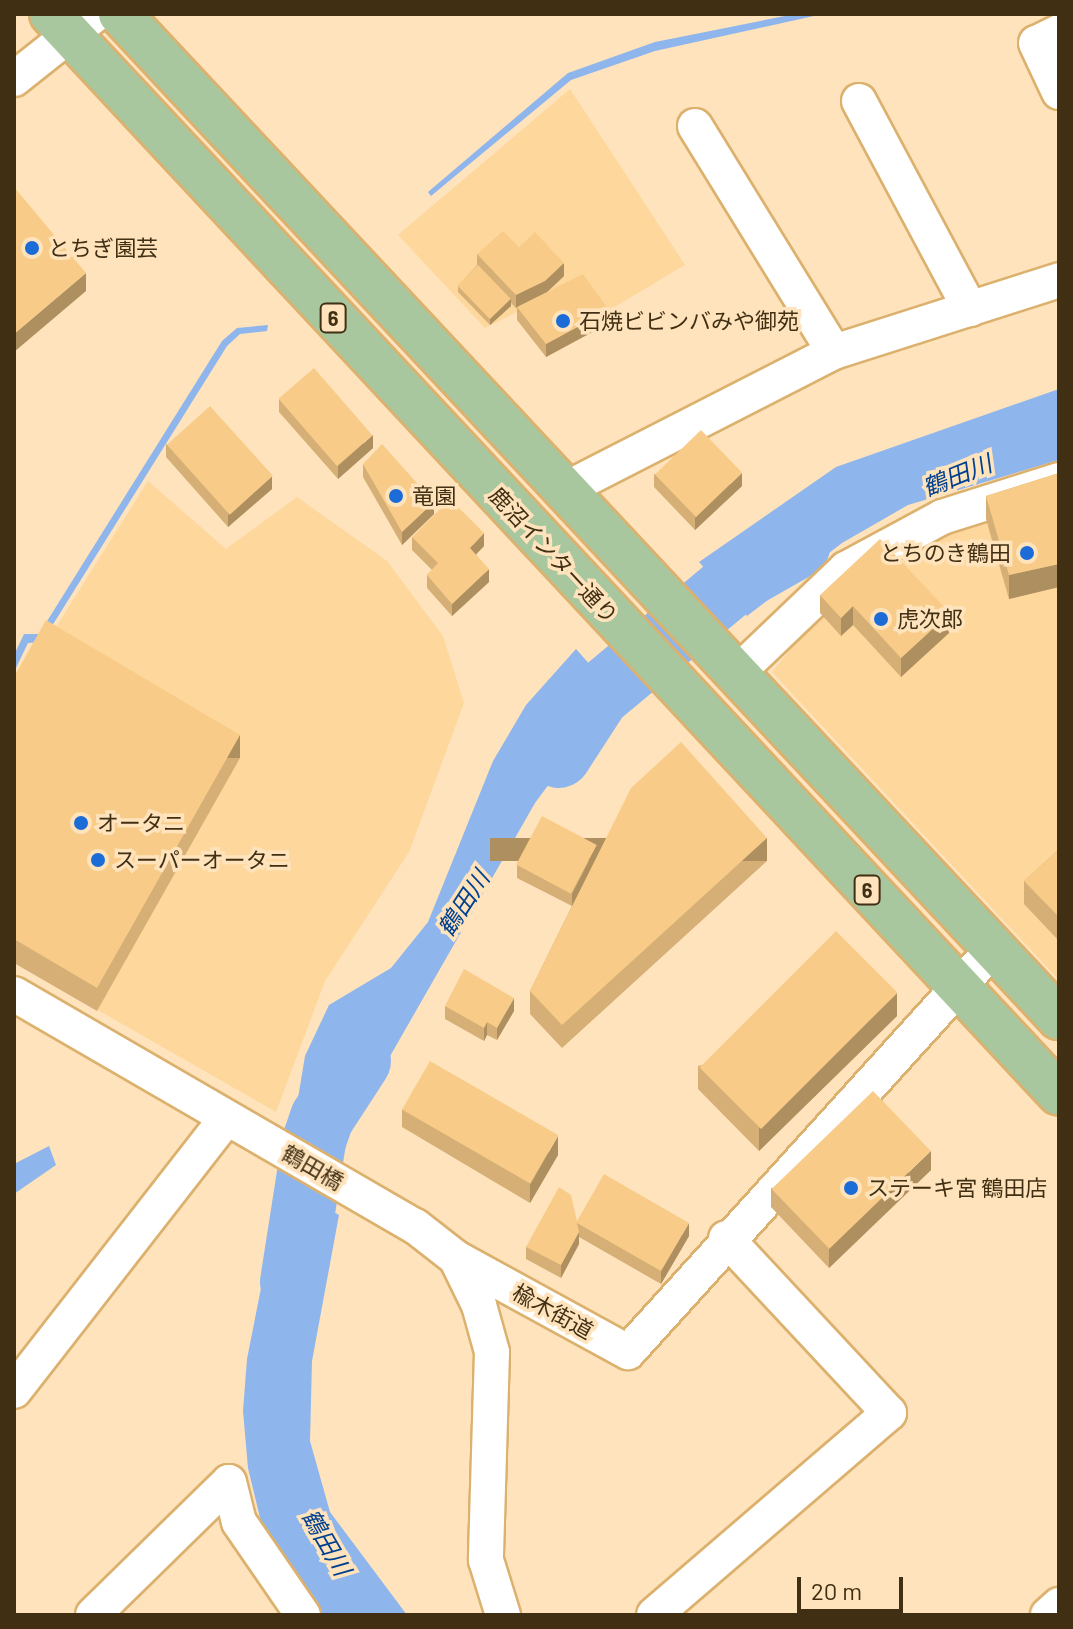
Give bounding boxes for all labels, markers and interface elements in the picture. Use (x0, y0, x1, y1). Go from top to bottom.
place label: とちぎ園芸 (48, 235, 158, 261)
marker: とちぎ園芸 (23, 239, 41, 257)
road number: 6 (319, 302, 347, 334)
place label: 石焼ビビンバみや御苑 (579, 308, 799, 334)
marker: 石焼ビビンバみや御苑 (554, 312, 572, 330)
water label: 鶴田川 (918, 448, 996, 502)
street label: 鹿沼インター通り (484, 482, 624, 628)
place label: 竜園 (412, 483, 456, 509)
marker: 竜園 (387, 487, 405, 505)
place label: とちのき鶴田 (879, 540, 1011, 566)
marker: とちのき鶴田 (1018, 544, 1036, 562)
place label: 虎次郎 (897, 606, 963, 632)
marker: 虎次郎 (872, 610, 890, 628)
place label: オータニ (97, 810, 185, 836)
marker: オータニ (72, 814, 90, 832)
place label: スーパーオータニ (114, 847, 290, 873)
marker: スーパーオータニ (89, 851, 107, 869)
water label: 鶴田川 (431, 865, 495, 941)
road number: 6 (853, 874, 881, 906)
street label: 鶴田橋 (278, 1139, 348, 1195)
place label: ステーキ宮 鶴田店 (867, 1175, 1047, 1201)
marker: ステーキ宮 鶴田店 (842, 1179, 860, 1197)
street label: 楡木街道 (508, 1278, 598, 1344)
water label: 鶴田川 (297, 1504, 357, 1580)
scale bar (801, 1561, 907, 1611)
text: 20 m (811, 1576, 862, 1605)

